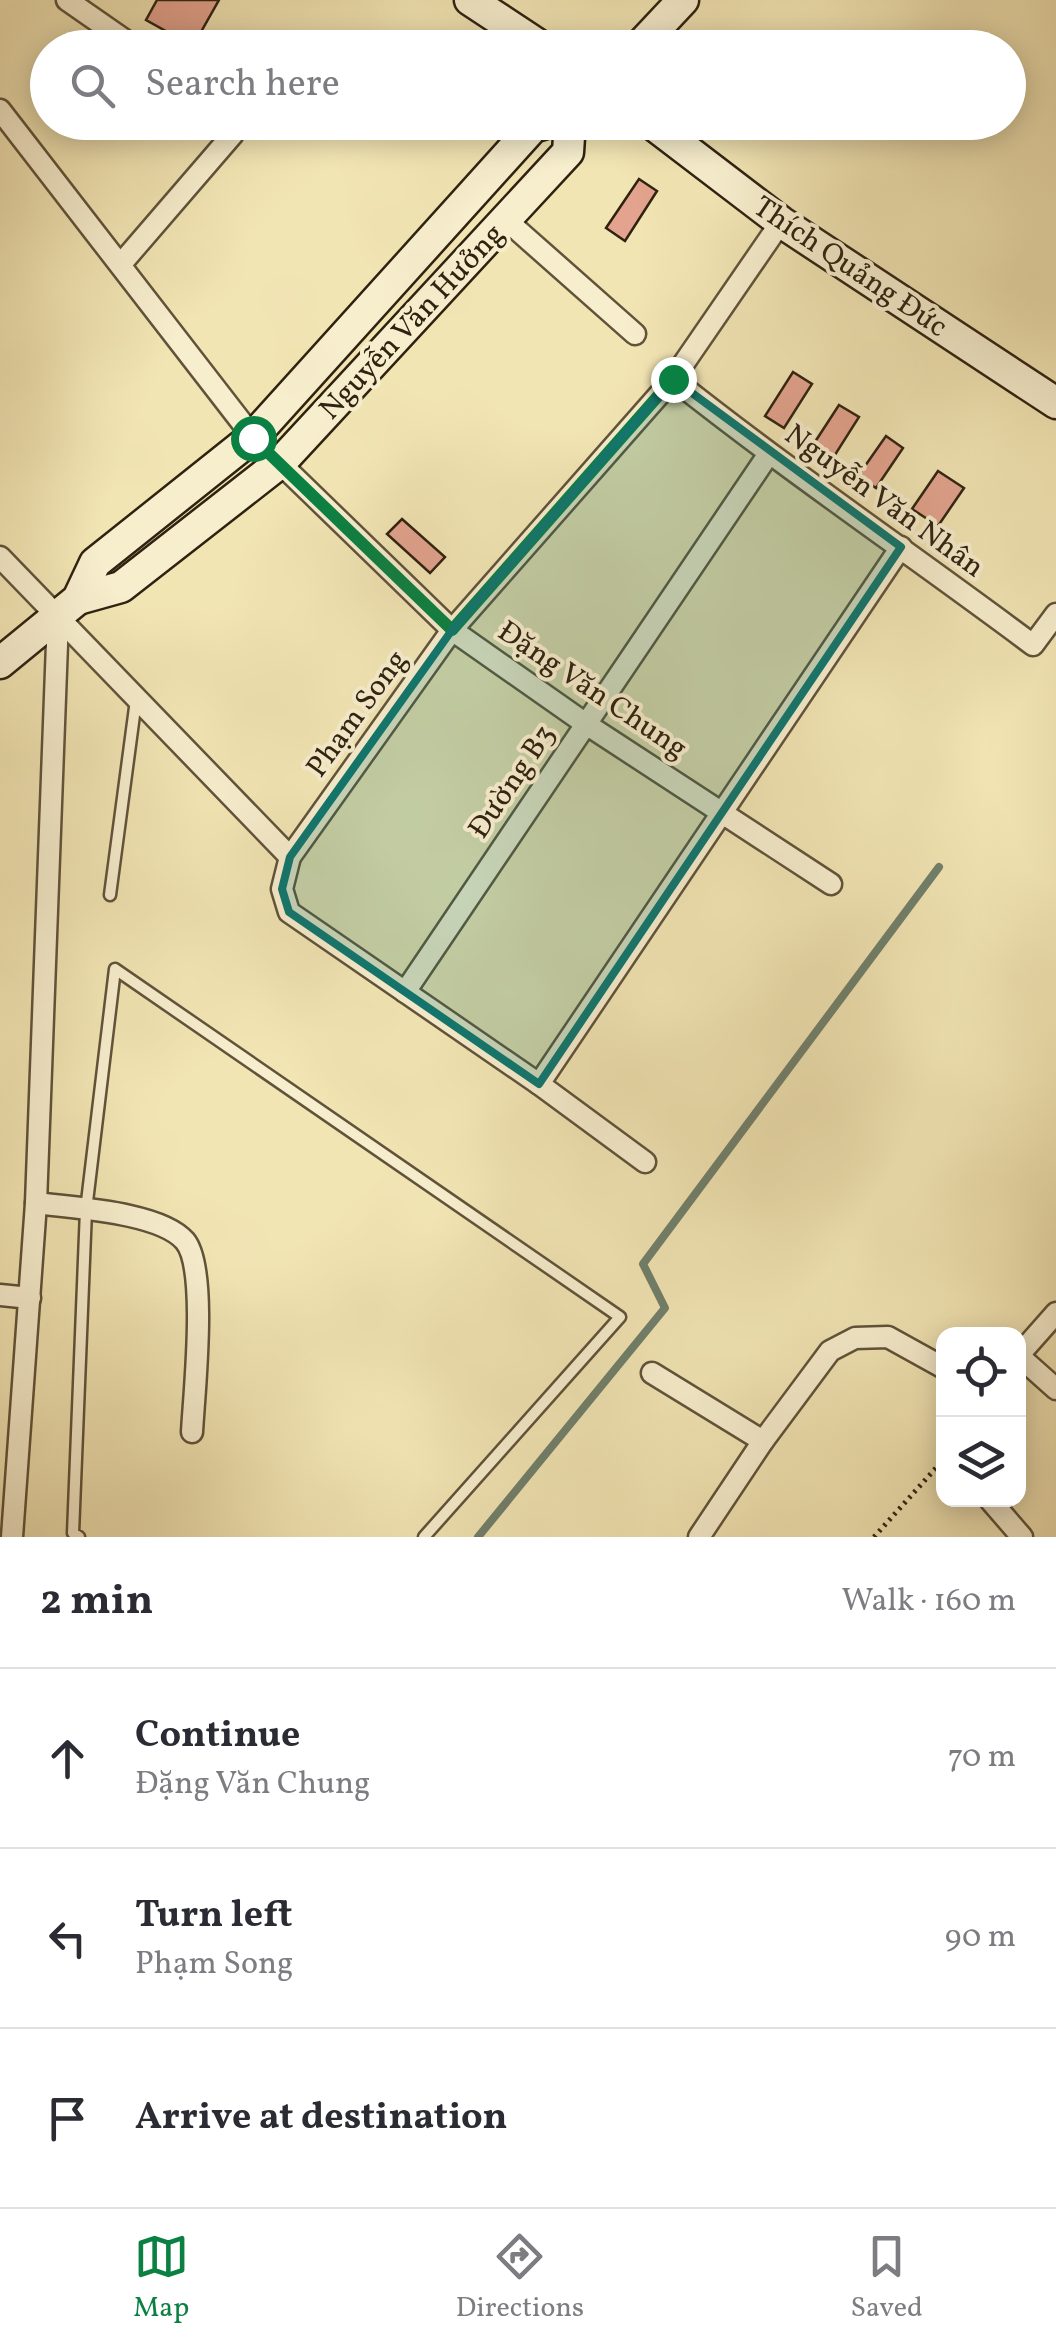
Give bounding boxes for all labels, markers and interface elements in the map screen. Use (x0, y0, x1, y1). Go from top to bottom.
search box (30, 30, 1026, 140)
icon: search (65, 58, 120, 113)
text: Search here (145, 59, 340, 112)
street label: Thích Quảng Đức (744, 187, 955, 348)
street label: Nguyễn Văn Hưởng (310, 215, 515, 430)
route end (651, 357, 697, 403)
street label: Nguyễn Văn Nhân (775, 415, 992, 588)
route start (231, 416, 277, 462)
street label: Đặng Văn Chung (489, 612, 695, 770)
street label: Phạm Song (297, 642, 418, 787)
street label: Đường B3 (459, 717, 566, 848)
map controls (936, 1327, 1026, 1507)
button: locate (936, 1327, 1026, 1417)
button: layers (936, 1417, 1026, 1507)
text: 2 min (40, 1573, 153, 1632)
text: Walk · 160 m (842, 1580, 1016, 1624)
text: Continue (135, 1710, 300, 1763)
icon: ahead (40, 1731, 95, 1786)
text: 70 m (948, 1736, 1016, 1780)
text: Đặng Văn Chung (135, 1763, 370, 1807)
text: Turn left (135, 1890, 292, 1943)
icon: left (40, 1911, 95, 1966)
text: 90 m (945, 1916, 1016, 1960)
text: Phạm Song (135, 1943, 293, 1987)
icon: arrive (40, 2091, 95, 2146)
text: Arrive at destination (135, 2092, 508, 2145)
tab: Map (133, 2229, 189, 2328)
tab: Directions (456, 2229, 584, 2328)
tab: Saved (851, 2229, 923, 2328)

